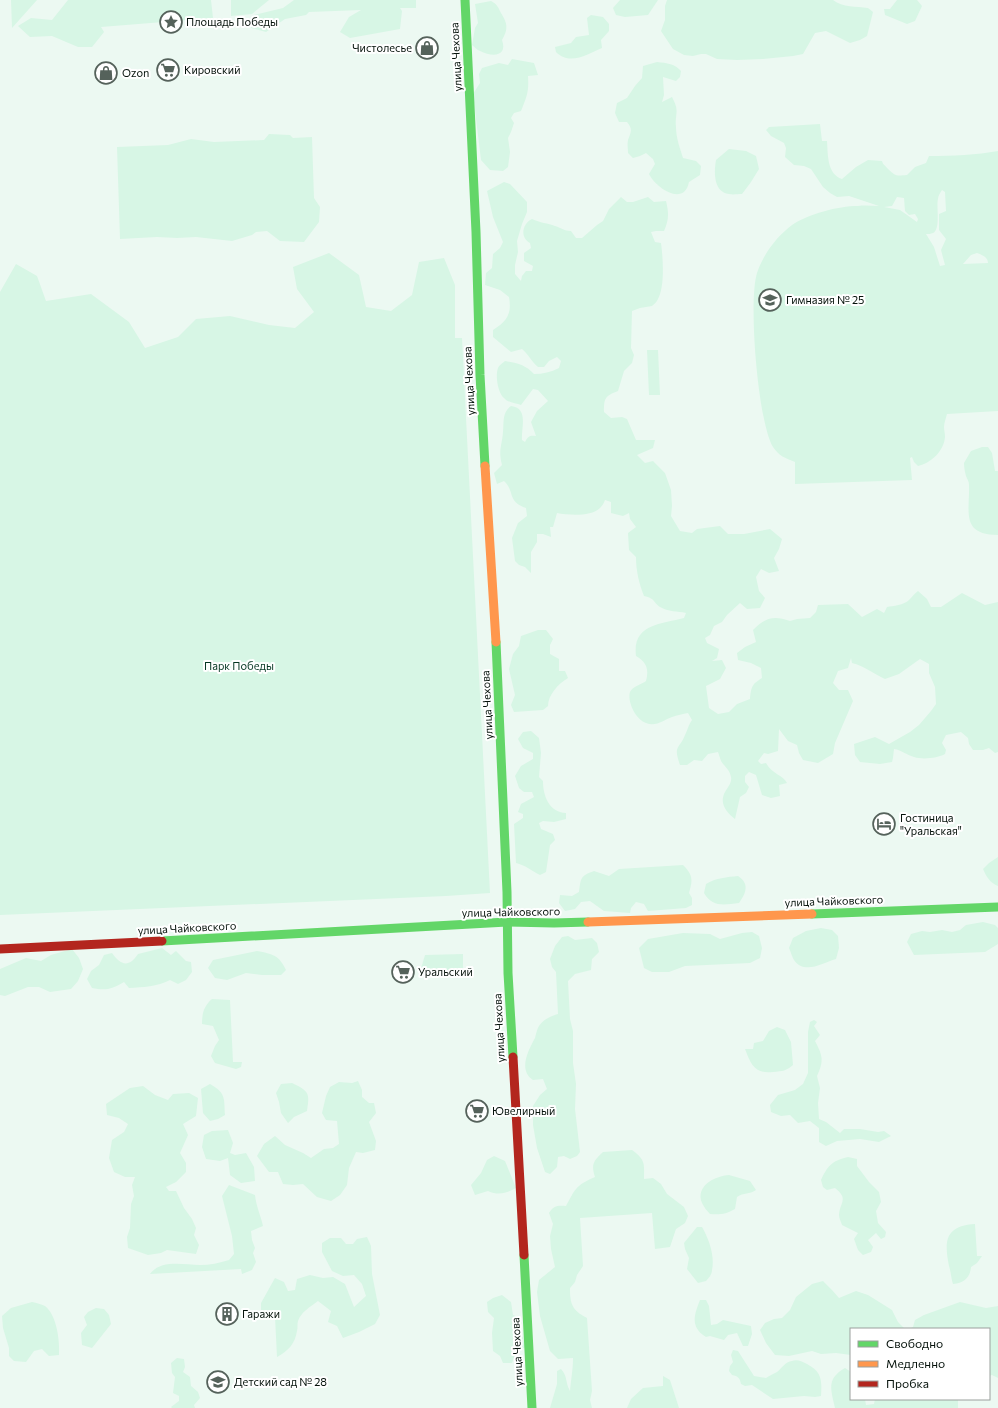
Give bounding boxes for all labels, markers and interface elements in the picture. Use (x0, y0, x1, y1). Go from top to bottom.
place icon: Площадь Победы (158, 9, 184, 35)
place label: Площадь Победы (186, 15, 278, 28)
street label: улица Чехова (447, 22, 464, 92)
shop icon: Чистолесье (414, 35, 440, 61)
place label: Чистолесье (352, 41, 412, 54)
supermarket icon: Кировский (155, 57, 181, 83)
shop icon: Ozon (93, 60, 119, 86)
place label: Кировский (184, 63, 240, 76)
place label: Ozon (122, 66, 149, 79)
school or university icon: Гимназия № 25 (757, 287, 783, 313)
place label: Гимназия № 25 (786, 293, 864, 306)
street label: улица Чехова (460, 346, 477, 416)
park label: Парк Победы (204, 659, 274, 672)
street label: улица Чехова (478, 670, 495, 740)
hotel icon: Гостиница "Уральская" (871, 811, 897, 837)
place label: Гостиница "Уральская" (900, 811, 962, 837)
street label: улица Чайковского (784, 892, 884, 909)
street label: улица Чайковского (462, 904, 561, 919)
street label: улица Чайковского (137, 918, 237, 937)
supermarket icon: Уральский (390, 959, 416, 985)
place label: Уральский (418, 965, 473, 978)
street label: улица Чехова (490, 993, 507, 1063)
supermarket icon: Ювелирный (464, 1098, 490, 1124)
place label: Ювелирный (492, 1104, 555, 1117)
building icon: Гаражи (214, 1301, 240, 1327)
place label: Гаражи (242, 1307, 280, 1320)
street label: улица Чехова (508, 1317, 525, 1387)
legend (850, 1328, 990, 1400)
text: Свободно (886, 1336, 943, 1350)
text: Медленно (886, 1356, 945, 1370)
school or university icon: Детский сад № 28 (205, 1369, 231, 1395)
place label: Детский сад № 28 (234, 1375, 327, 1388)
text: Пробка (886, 1376, 929, 1390)

